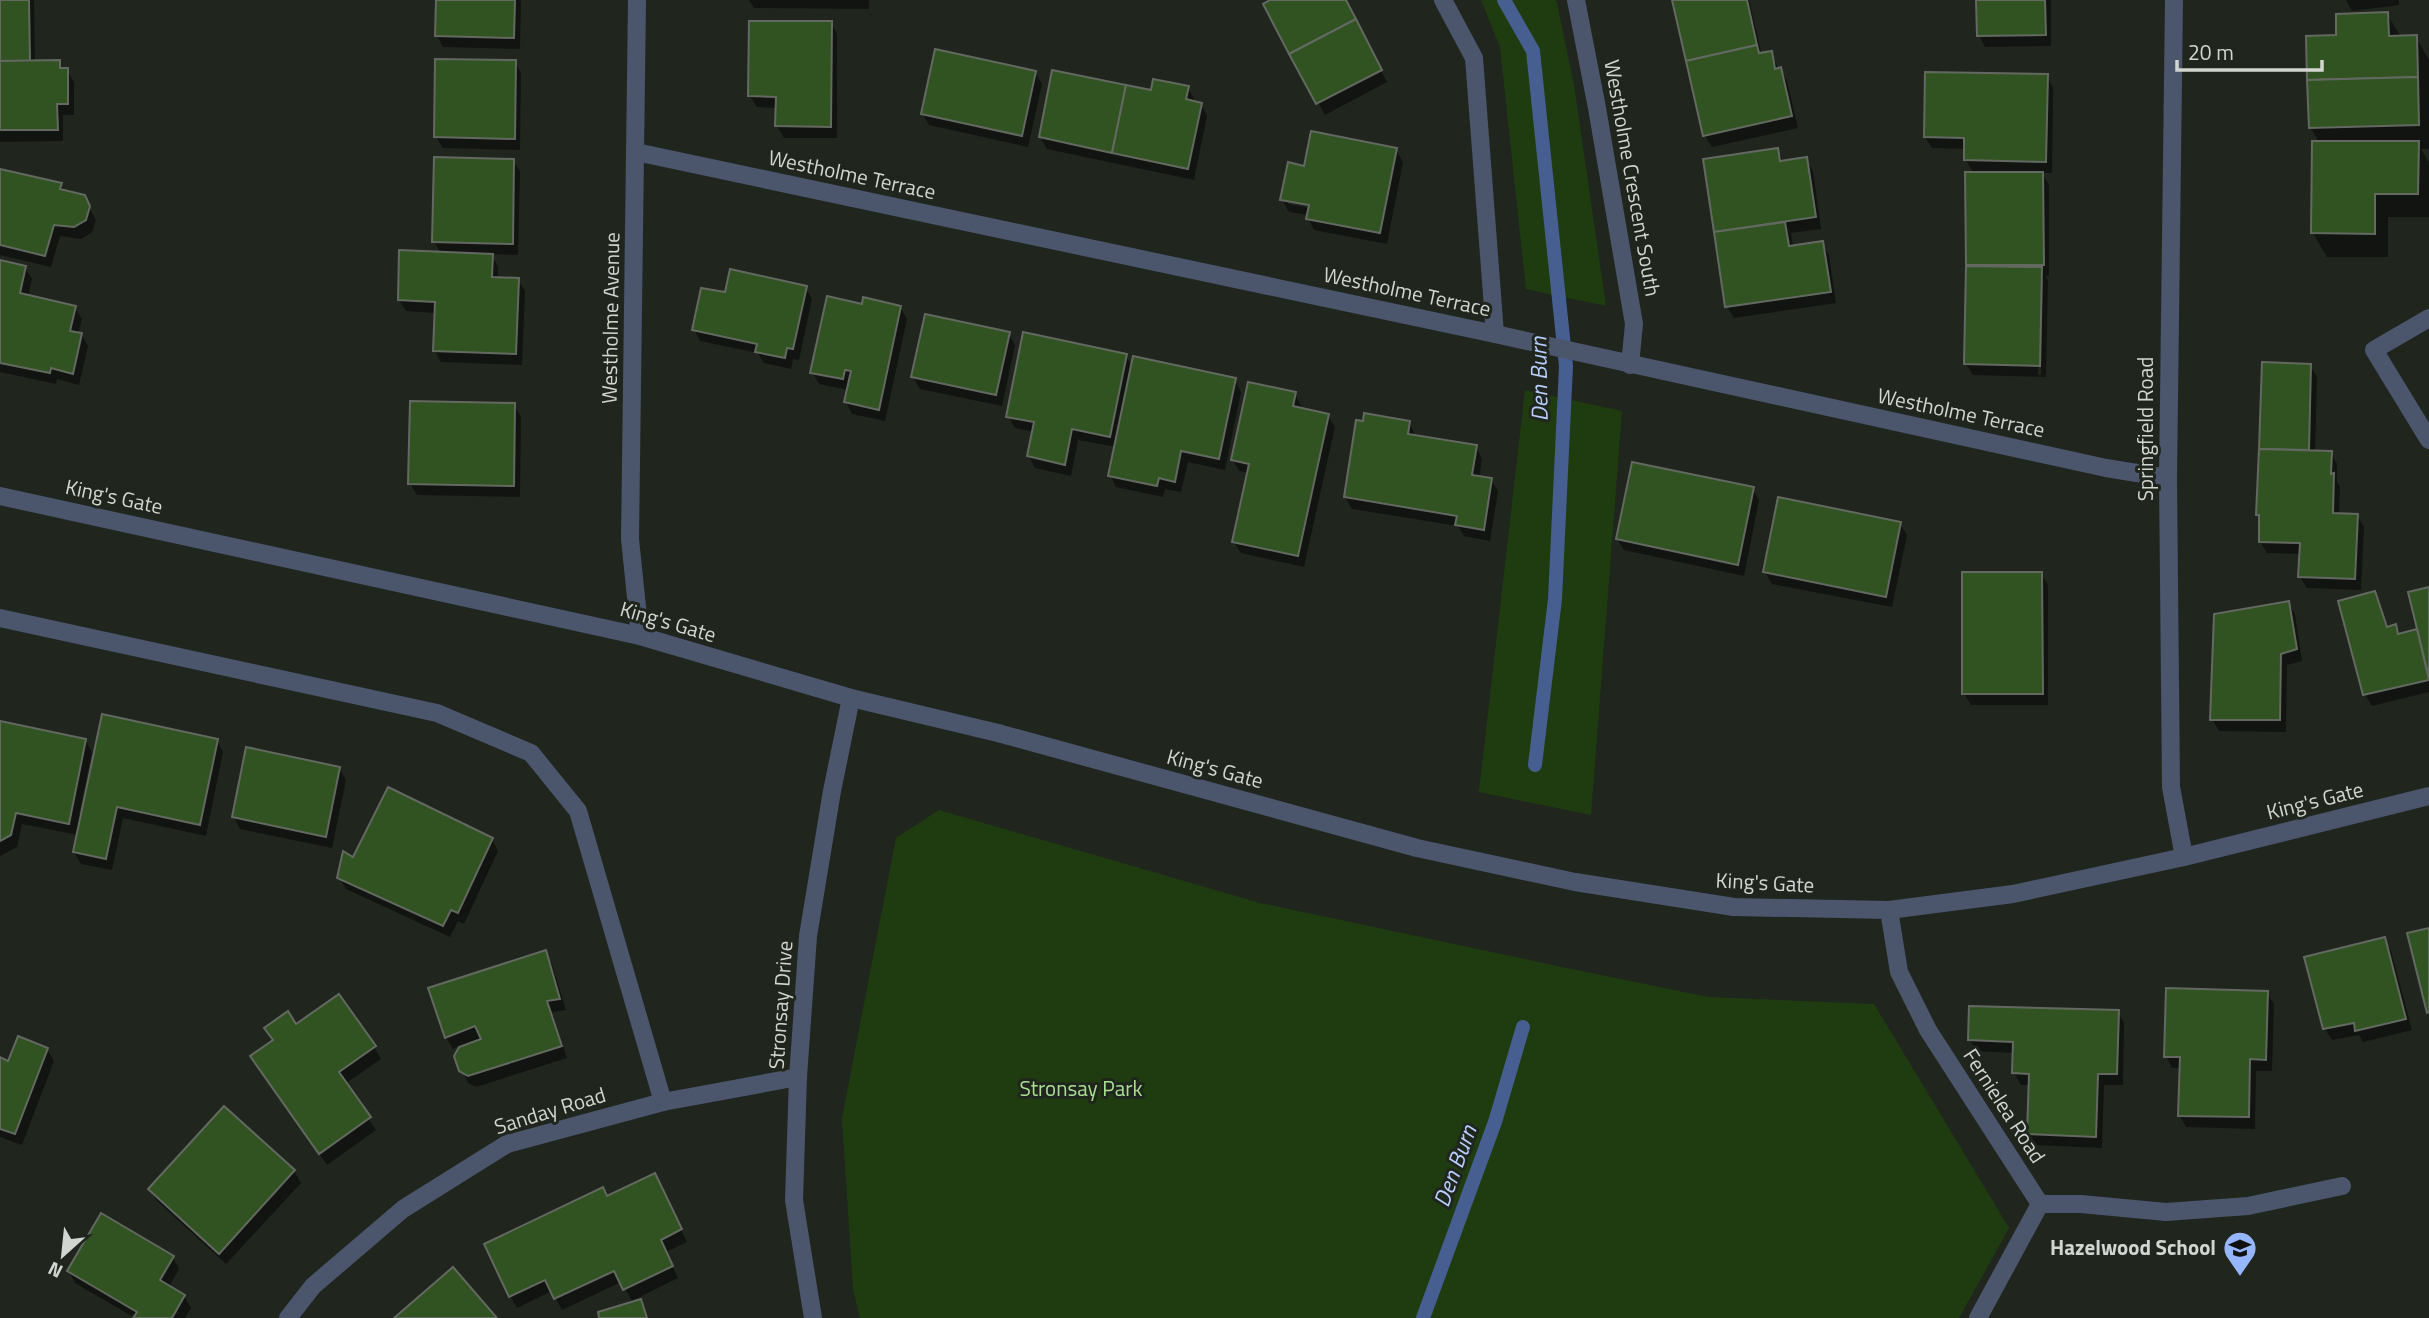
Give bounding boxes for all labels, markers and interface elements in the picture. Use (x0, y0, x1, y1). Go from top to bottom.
scale bar (2177, 28, 2322, 72)
text: 20 m (2188, 36, 2234, 68)
street label: Westholme Crescent South (1596, 57, 1670, 299)
street label: Westholme Terrace (766, 141, 939, 207)
street label: Westholme Avenue (593, 232, 627, 404)
street label: Westholme Terrace (1321, 258, 1494, 324)
water label: Den Burn (1520, 336, 1557, 422)
street label: Springfield Road (2129, 357, 2161, 501)
street label: Westholme Terrace (1875, 379, 2048, 445)
street label: King's Gate (63, 470, 166, 522)
street label: King's Gate (616, 592, 720, 650)
street label: King's Gate (1163, 740, 1267, 796)
street label: King's Gate (2263, 773, 2367, 827)
street label: King's Gate (1715, 863, 1815, 901)
street label: Stronsay Drive (760, 940, 800, 1070)
street label: Fernielea Road (1956, 1042, 2054, 1169)
park label: Stronsay Park (1019, 1072, 1143, 1104)
street label: Sanday Road (490, 1078, 609, 1142)
water label: Den Burn (1424, 1120, 1486, 1212)
north arrow (28, 1220, 98, 1290)
school or university icon: Hazelwood School (2221, 1229, 2259, 1278)
place label: Hazelwood School (2050, 1231, 2216, 1263)
text: N (43, 1255, 68, 1287)

